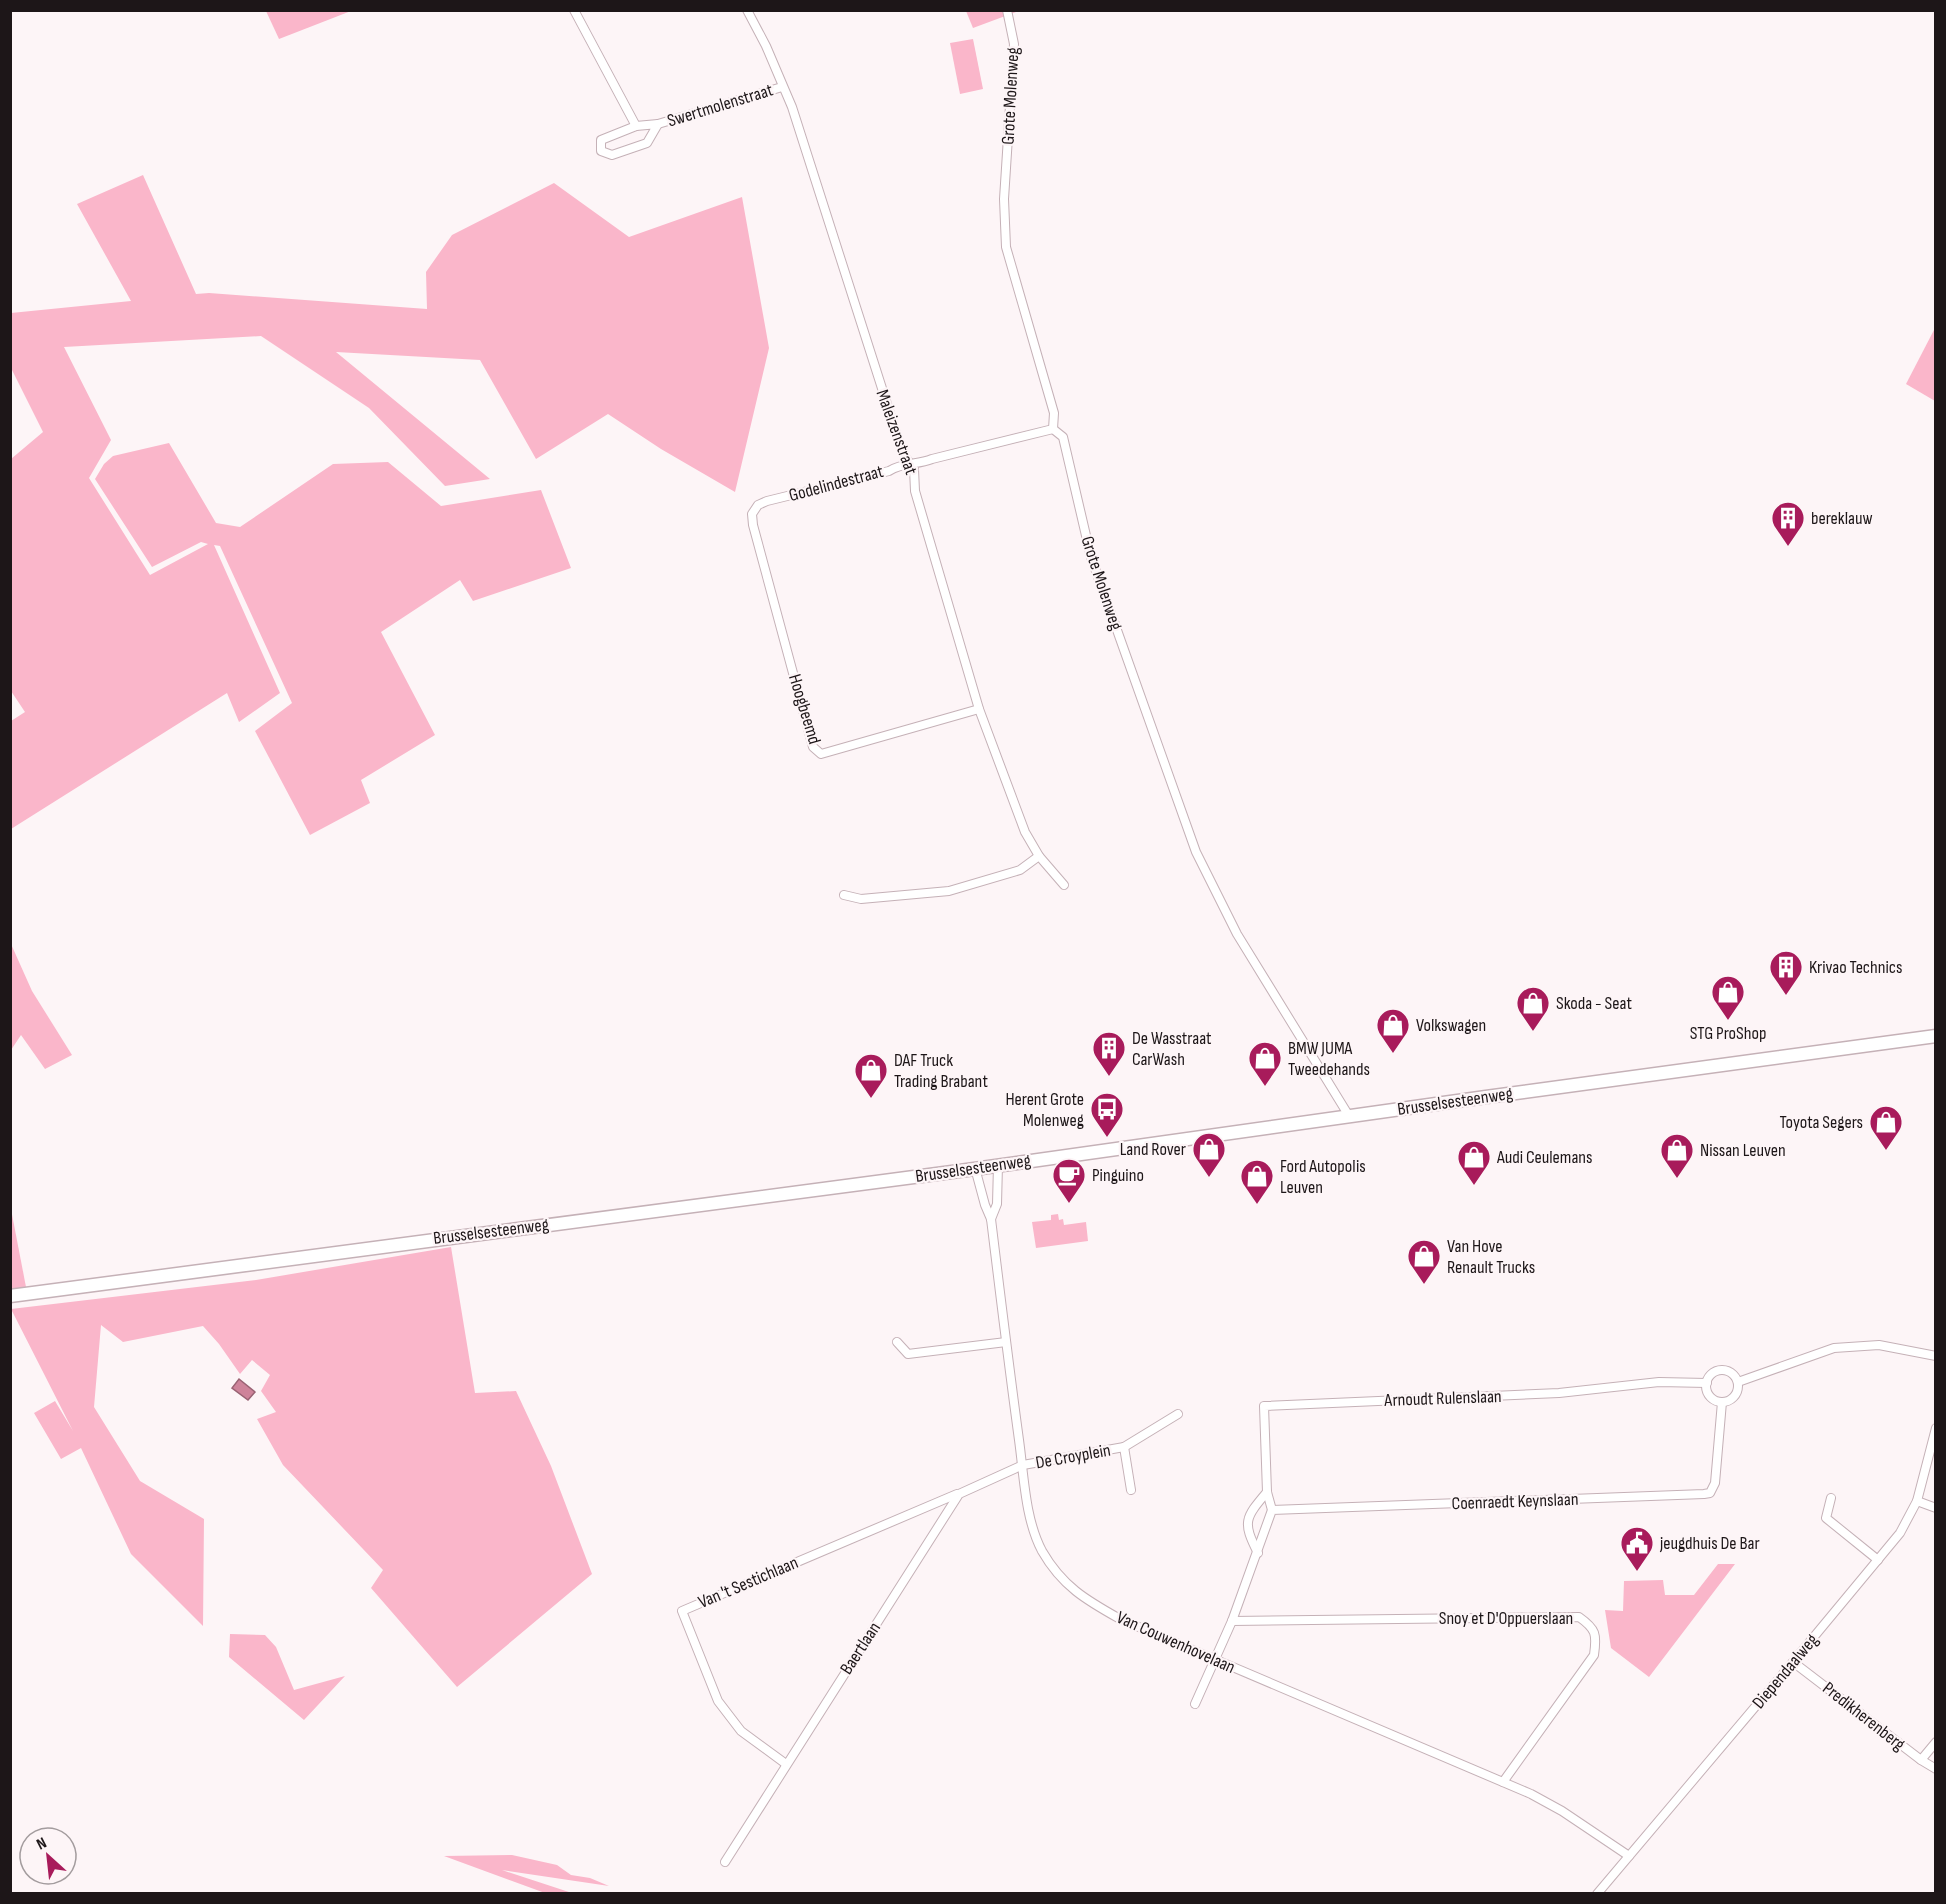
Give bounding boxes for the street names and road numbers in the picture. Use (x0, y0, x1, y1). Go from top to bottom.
street label: Grote Molenweg (997, 47, 1024, 145)
street label: Swertmolenstraat (665, 79, 776, 132)
street label: Maleizenstraat (871, 387, 922, 478)
street label: Godelindestraat (787, 461, 886, 506)
street label: Grote Molenweg (1076, 533, 1127, 633)
street label: Hoogbeemd (784, 672, 825, 747)
street label: Brusselsesteenweg (1396, 1083, 1514, 1120)
street label: Brusselsesteenweg (914, 1150, 1032, 1187)
street label: Brusselsesteenweg (432, 1214, 550, 1249)
street label: Arnoudt Rulenslaan (1383, 1386, 1502, 1411)
street label: De Croyplein (1034, 1440, 1112, 1473)
street label: Coenraedt Keynslaan (1451, 1489, 1579, 1514)
street label: Van 't Sestichlaan (695, 1552, 801, 1613)
street label: Van Couwenhovelaan (1113, 1607, 1238, 1678)
street label: Snoy et D'Oppuerslaan (1439, 1608, 1573, 1629)
street label: Baertlaan (836, 1618, 885, 1678)
street label: Diependaalweg (1748, 1630, 1823, 1713)
street label: Predikherenberg (1818, 1678, 1909, 1755)

